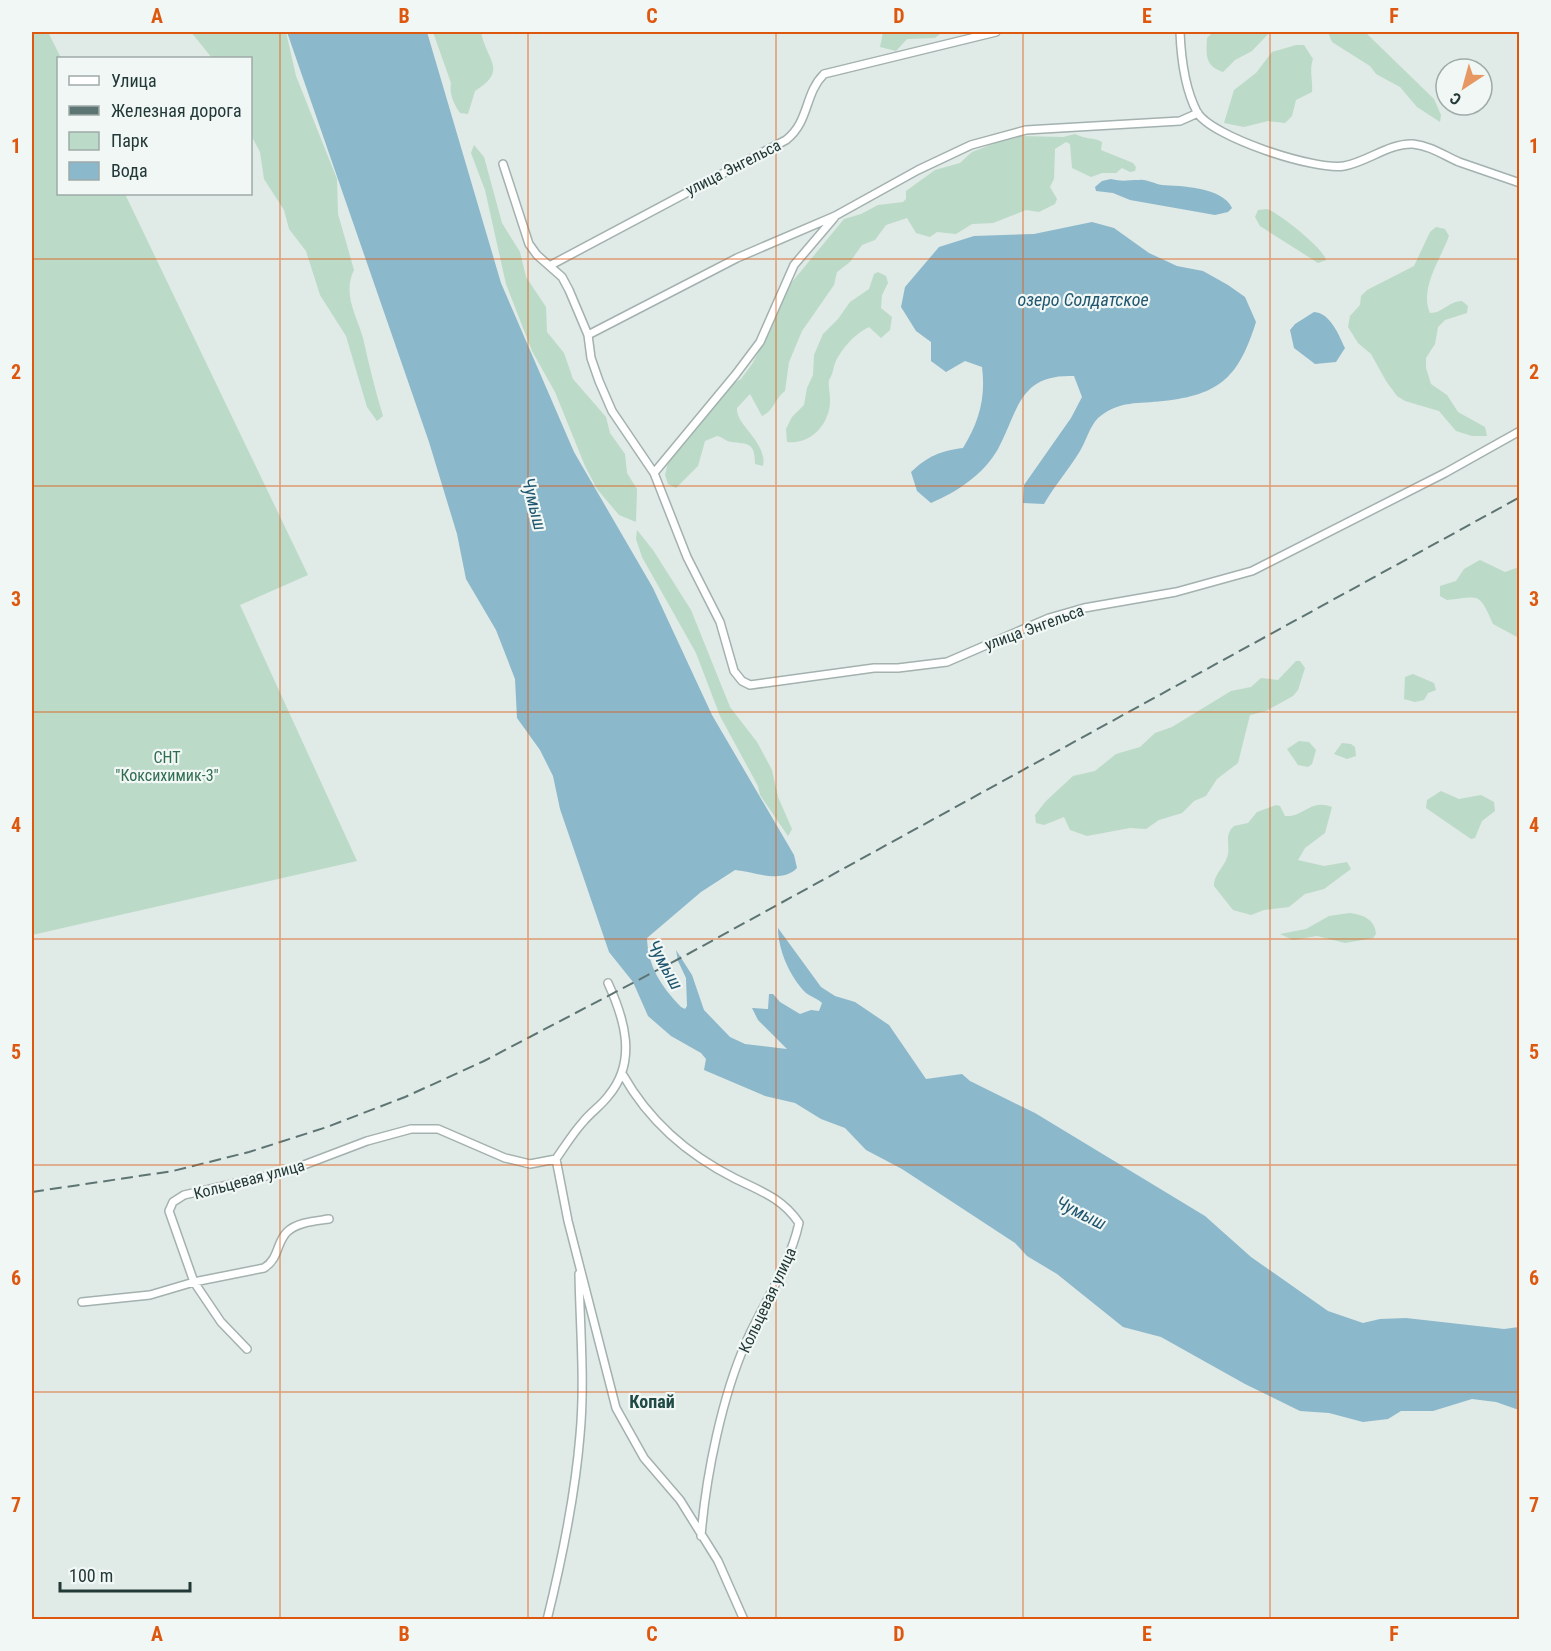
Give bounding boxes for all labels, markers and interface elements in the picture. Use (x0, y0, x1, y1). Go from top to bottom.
text: A (151, 4, 163, 28)
text: B (398, 4, 410, 28)
text: C (646, 4, 658, 28)
text: D (893, 4, 905, 28)
text: E (1142, 4, 1152, 28)
text: F (1389, 4, 1399, 28)
legend (57, 57, 252, 195)
north arrow (1434, 57, 1494, 117)
text: Улица (111, 70, 157, 91)
text: С (1446, 88, 1465, 109)
text: Железная дорога (111, 100, 242, 121)
text: Парк (111, 130, 149, 151)
text: 1 (11, 134, 21, 158)
text: 1 (1529, 134, 1539, 158)
street label: улица Энгельса (683, 135, 784, 200)
text: Вода (111, 160, 148, 181)
water label: озеро Солдатское (1017, 289, 1149, 310)
text: 2 (11, 360, 21, 384)
text: 2 (1529, 360, 1539, 384)
water label: Чумыш (518, 475, 551, 532)
text: 3 (11, 587, 21, 611)
text: 3 (1529, 587, 1539, 611)
street label: улица Энгельса (982, 601, 1086, 654)
park label: СНТ "Коксихимик-3" (115, 748, 219, 785)
text: 4 (11, 813, 21, 837)
text: 4 (1529, 813, 1539, 837)
water label: Чумыш (643, 936, 688, 993)
text: 5 (11, 1040, 21, 1064)
text: 5 (1529, 1040, 1539, 1064)
street label: Кольцевая улица (192, 1156, 307, 1203)
water label: Чумыш (1053, 1191, 1110, 1234)
street label: Кольцевая улица (735, 1244, 800, 1356)
text: 6 (11, 1266, 21, 1290)
text: 6 (1529, 1266, 1539, 1290)
district label: Копай (629, 1391, 675, 1412)
text: 7 (11, 1493, 21, 1517)
text: 7 (1529, 1493, 1539, 1517)
scale bar (60, 1555, 190, 1593)
text: 100 m (69, 1565, 113, 1586)
text: A (151, 1622, 163, 1646)
text: B (398, 1622, 410, 1646)
text: C (646, 1622, 658, 1646)
text: D (893, 1622, 905, 1646)
text: E (1142, 1622, 1152, 1646)
text: F (1389, 1622, 1399, 1646)

